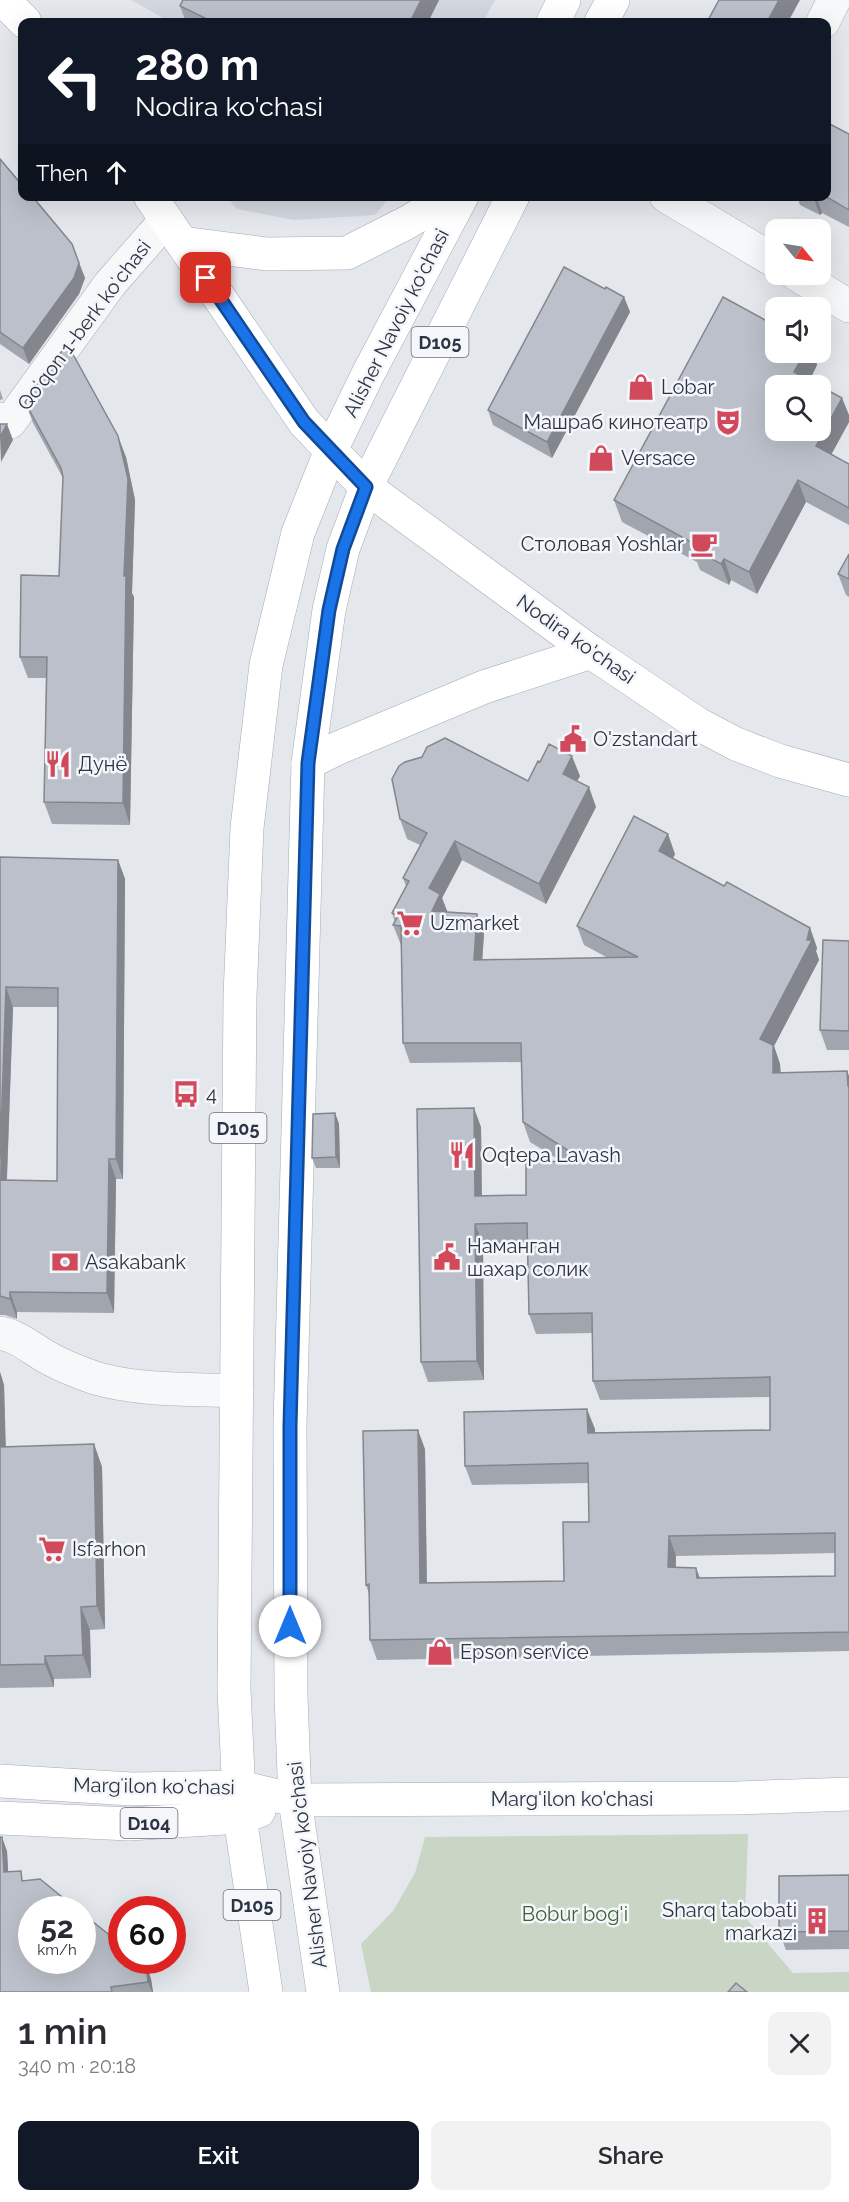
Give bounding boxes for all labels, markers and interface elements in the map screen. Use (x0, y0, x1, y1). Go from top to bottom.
text: 280 m (135, 41, 259, 90)
icon: left (36, 42, 114, 120)
text: Nodira ko'chasi (135, 91, 323, 122)
icon: ahead (100, 156, 133, 189)
text: Then (36, 160, 88, 186)
north arrow (765, 219, 831, 285)
map controls (765, 219, 831, 441)
street label: Alisher Navoiy ko'chasi (338, 225, 454, 421)
street label: Qoʻqon 1-berk koʻchasi (12, 235, 156, 415)
pin (180, 252, 231, 303)
icon: arrive (189, 261, 222, 294)
button: sound (765, 297, 831, 363)
road number: D105 (412, 327, 468, 357)
shop icon: Lobar (626, 372, 656, 402)
place label: Lobar (661, 375, 715, 399)
button: search (765, 375, 831, 441)
theatre icon: Машраб кинотеатр (713, 407, 743, 437)
place label: Машраб кинотеатр (523, 410, 708, 434)
shop icon: Versace (586, 443, 616, 473)
place label: Versace (621, 446, 695, 470)
cafe icon: Столовая Yoshlar (689, 529, 719, 559)
place label: Столовая Yoshlar (521, 532, 684, 556)
street label: Nodira ko'chasi (512, 589, 640, 689)
public building icon: O'zstandart (558, 724, 588, 754)
place label: O'zstandart (593, 727, 698, 751)
restaurant icon: Дунё (43, 749, 73, 779)
place label: Дунё (78, 752, 127, 776)
supermarket icon: Uzmarket (395, 908, 425, 938)
place label: Uzmarket (430, 911, 520, 935)
bus stop icon: 4 (171, 1079, 201, 1109)
place label: 4 (206, 1082, 217, 1106)
road number: D105 (210, 1113, 266, 1143)
restaurant icon: Oqtepa Lavash (447, 1140, 477, 1170)
place label: Oqtepa Lavash (482, 1143, 621, 1167)
place label: Наманган шахар солик (467, 1234, 589, 1281)
public building icon: Наманган шахар солик (432, 1242, 462, 1272)
bank icon: Asakabank (50, 1247, 80, 1277)
place label: Asakabank (85, 1250, 186, 1274)
supermarket icon: Isfarhon (37, 1534, 67, 1564)
place label: Isfarhon (72, 1537, 146, 1561)
position arrow (258, 1594, 322, 1658)
shop icon: Epson service (425, 1637, 455, 1667)
place label: Epson service (460, 1640, 589, 1664)
street label: Alisher Navoiy ko'chasi (282, 1760, 332, 1970)
street label: Margʻilon koʻchasi (73, 1773, 235, 1799)
street label: Marg'ilon ko'chasi (491, 1787, 653, 1811)
road number: D104 (120, 1808, 178, 1838)
road number: D105 (224, 1890, 280, 1920)
speed limit sign: 60 (108, 1896, 186, 1974)
place label: Sharq tabobati markazi (662, 1898, 797, 1945)
park label: Bobur bog'i (522, 1902, 628, 1926)
building icon: Sharq tabobati markazi (802, 1906, 832, 1936)
text: 52 (40, 1910, 74, 1945)
text: km/h (37, 1941, 77, 1959)
text: 1 min (18, 2010, 107, 2052)
button: close (768, 2012, 831, 2075)
text: 340 m · 20:18 (18, 2054, 136, 2078)
button: Exit (18, 2121, 419, 2190)
button: Share (431, 2121, 831, 2190)

